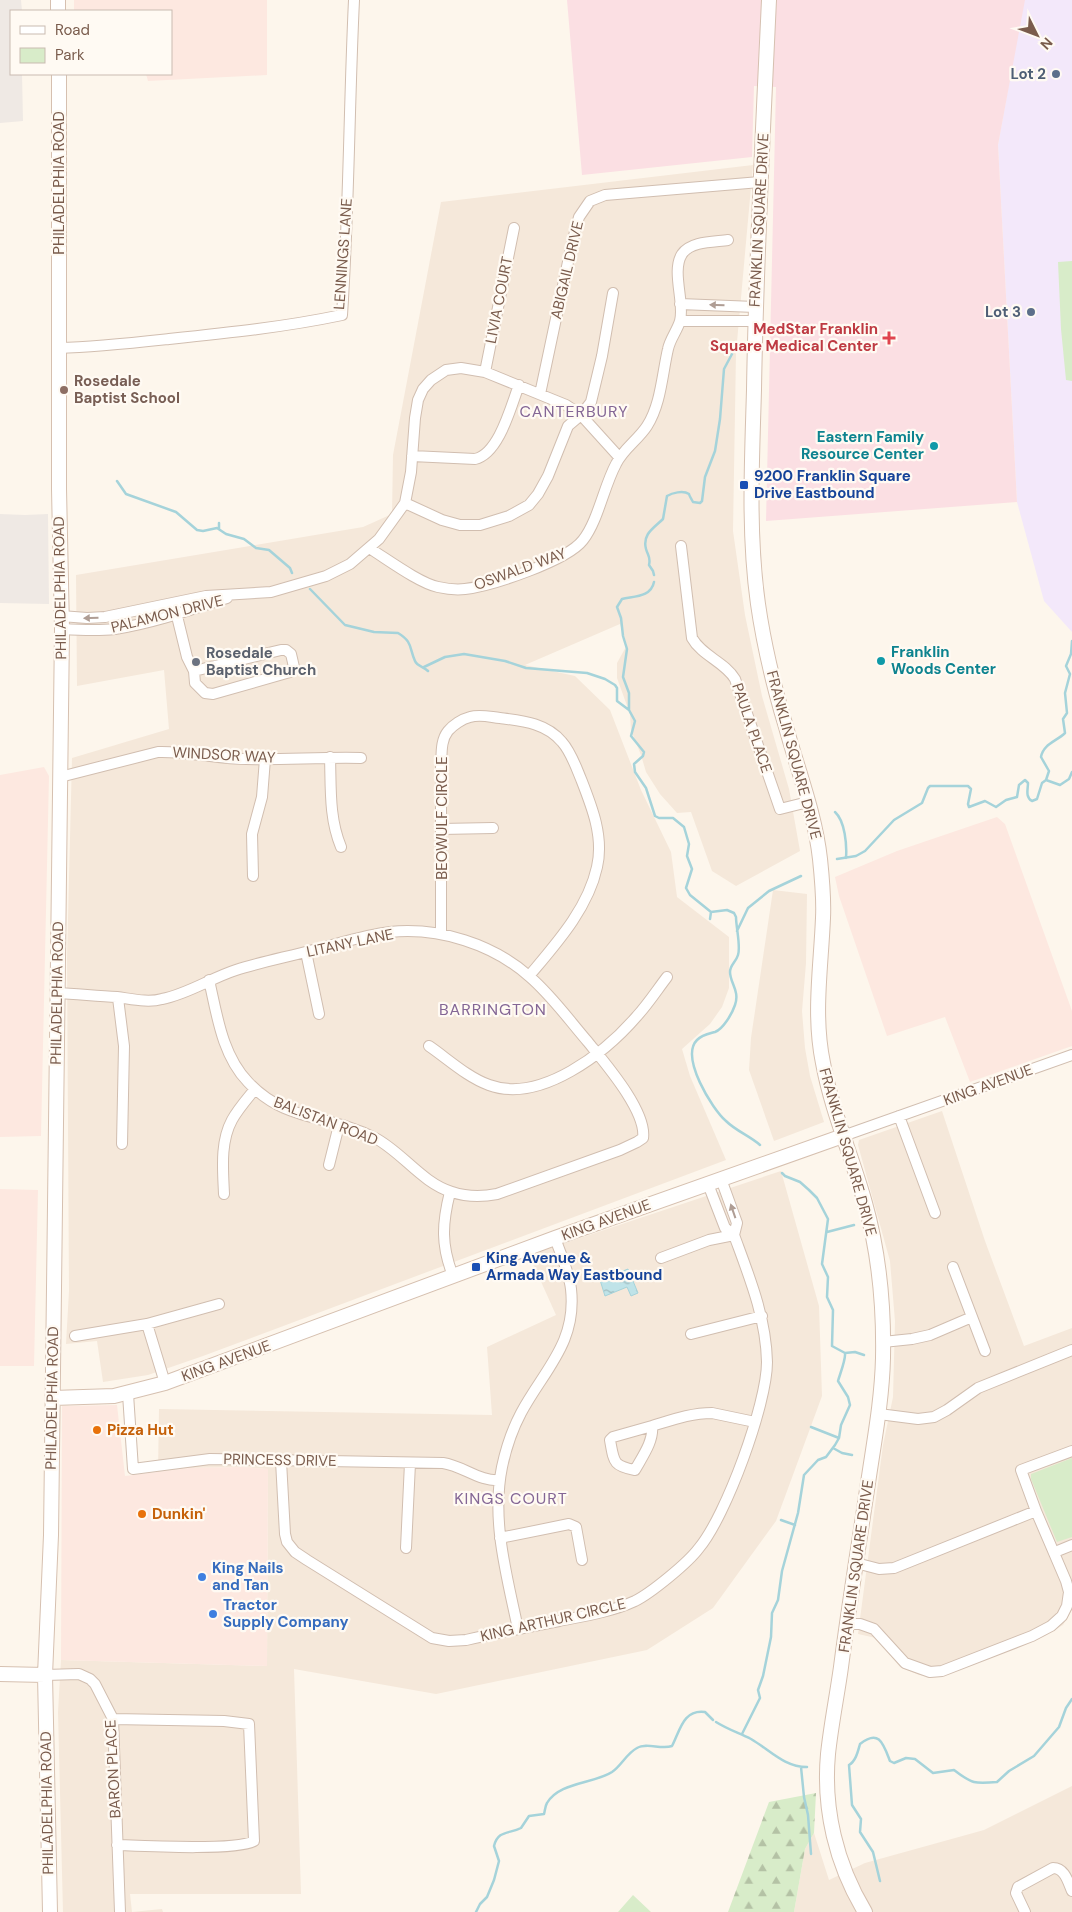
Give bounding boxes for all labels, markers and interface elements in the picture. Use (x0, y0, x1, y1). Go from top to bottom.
legend (10, 10, 172, 75)
north arrow (1012, 10, 1062, 60)
text: Road (55, 20, 90, 40)
text: N (1037, 34, 1057, 54)
text: Park (55, 45, 85, 65)
place label: Lot 2 (1010, 64, 1046, 84)
marker: Lot 2 (1050, 68, 1062, 80)
street label: PHILADELPHIA ROAD (49, 111, 69, 255)
street label: FRANKLIN SQUARE DRIVE (744, 133, 774, 307)
street label: LENNINGS LANE (329, 198, 357, 310)
street label: ABIGAIL DRIVE (546, 219, 588, 321)
street label: LIVIA COURT (481, 255, 517, 345)
one-way arrow (709, 301, 725, 309)
place label: Lot 3 (985, 302, 1021, 322)
marker: Lot 3 (1025, 306, 1037, 318)
place label: MedStar Franklin Square Medical Center (710, 319, 878, 356)
marker: MedStar Franklin Square Medical Center (882, 331, 896, 345)
place label: Rosedale Baptist School (74, 371, 180, 408)
marker: Rosedale Baptist School (58, 384, 70, 396)
district label: CANTERBURY (520, 401, 628, 422)
place label: Eastern Family Resource Center (801, 427, 924, 464)
marker: Eastern Family Resource Center (928, 440, 940, 452)
place label: 9200 Franklin Square Drive Eastbound (754, 466, 911, 503)
marker: 9200 Franklin Square Drive Eastbound (738, 479, 750, 491)
street label: PHILADELPHIA ROAD (49, 516, 71, 660)
street label: OSWALD WAY (471, 543, 569, 595)
street label: PALAMON DRIVE (109, 590, 225, 638)
one-way arrow (82, 614, 98, 622)
place label: Franklin Woods Center (891, 642, 996, 679)
place label: Rosedale Baptist Church (206, 643, 316, 680)
marker: Franklin Woods Center (875, 655, 887, 667)
marker: Rosedale Baptist Church (190, 656, 202, 668)
street label: FRANKLIN SQUARE DRIVE (762, 668, 826, 842)
street label: PAULA PLACE (727, 680, 777, 776)
street label: WINDSOR WAY (172, 742, 276, 768)
street label: BEOWULF CIRCLE (432, 756, 452, 880)
street label: PHILADELPHIA ROAD (46, 921, 68, 1065)
street label: LITANY LANE (305, 924, 395, 962)
district label: BARRINGTON (439, 999, 547, 1020)
street label: KING AVENUE (941, 1060, 1035, 1110)
street label: FRANKLIN SQUARE DRIVE (814, 1066, 882, 1238)
street label: BALISTAN ROAD (271, 1092, 381, 1150)
street label: KING AVENUE (559, 1195, 653, 1245)
one-way arrow (728, 1203, 736, 1218)
place label: King Avenue & Armada Way Eastbound (486, 1248, 662, 1285)
marker: King Avenue & Armada Way Eastbound (470, 1261, 482, 1273)
street label: PHILADELPHIA ROAD (41, 1326, 63, 1470)
street label: KING AVENUE (179, 1336, 273, 1386)
place label: Pizza Hut (107, 1420, 174, 1440)
marker: Pizza Hut (91, 1424, 103, 1436)
street label: PRINCESS DRIVE (223, 1449, 337, 1471)
street label: FRANKLIN SQUARE DRIVE (834, 1478, 878, 1654)
district label: KINGS COURT (454, 1488, 568, 1509)
place label: Dunkin' (152, 1504, 205, 1524)
marker: Dunkin' (136, 1508, 148, 1520)
place label: King Nails and Tan (212, 1558, 283, 1595)
marker: King Nails and Tan (196, 1571, 208, 1583)
street label: KING ARTHUR CIRCLE (478, 1594, 628, 1646)
place label: Tractor Supply Company (223, 1595, 349, 1632)
marker: Tractor Supply Company (207, 1608, 219, 1620)
street label: BARON PLACE (100, 1719, 126, 1819)
street label: PHILADELPHIA ROAD (36, 1731, 58, 1875)

